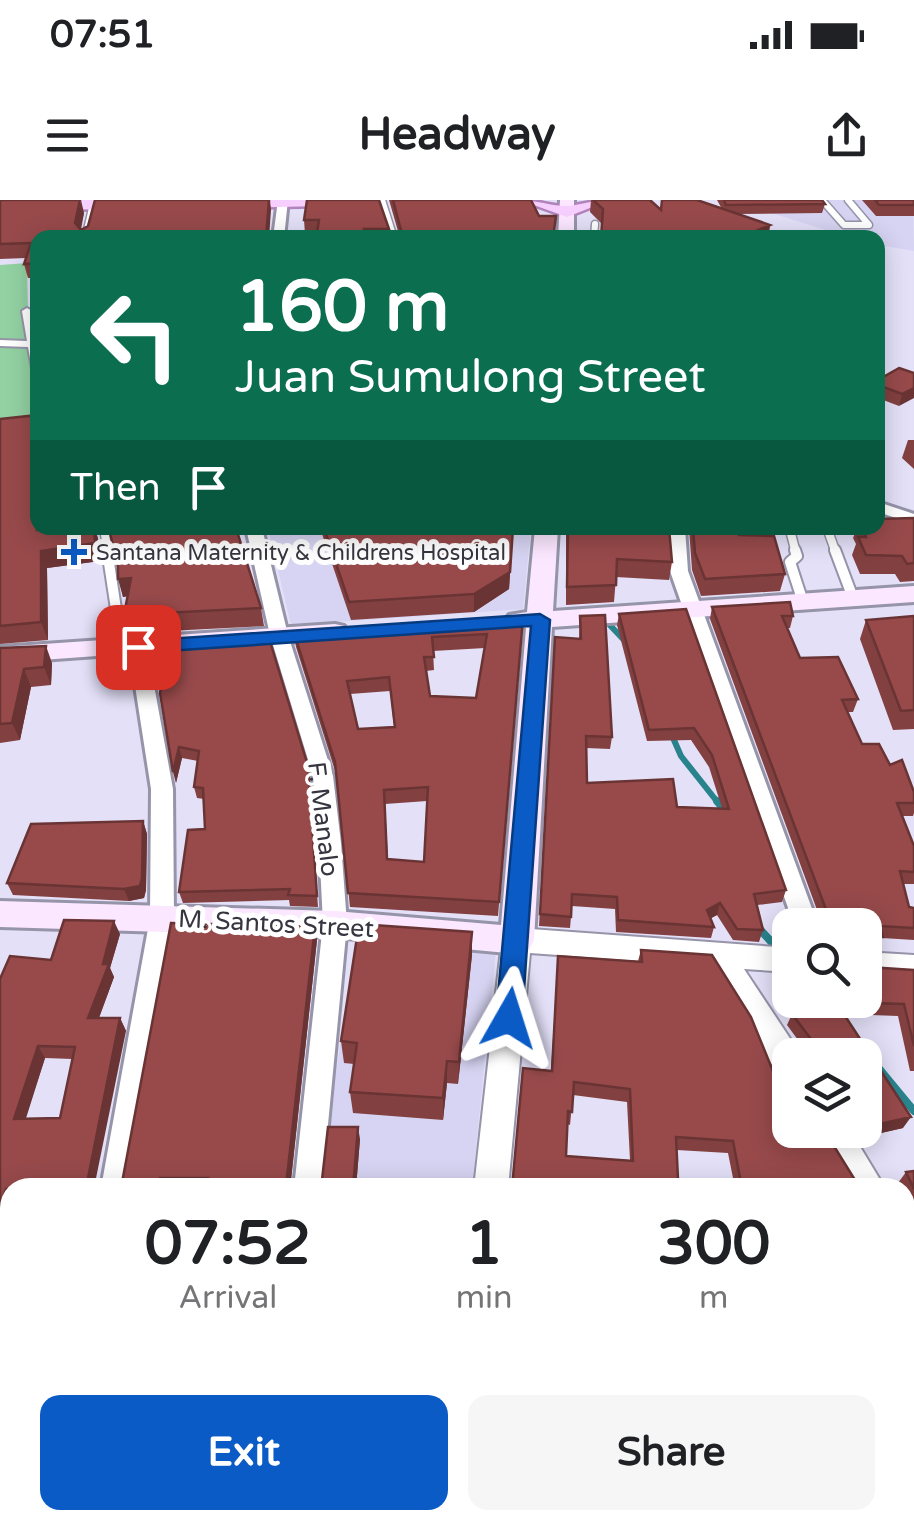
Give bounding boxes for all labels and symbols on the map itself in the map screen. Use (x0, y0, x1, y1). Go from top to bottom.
marker: Santana Maternity & Childrens Hospital (61, 539, 87, 565)
place label: Santana Maternity & Childrens Hospital (96, 540, 506, 566)
pin (96, 605, 181, 690)
street label: F. Manalo (301, 760, 345, 878)
street label: M. Santos Street (177, 904, 375, 944)
position arrow (457, 966, 561, 1070)

